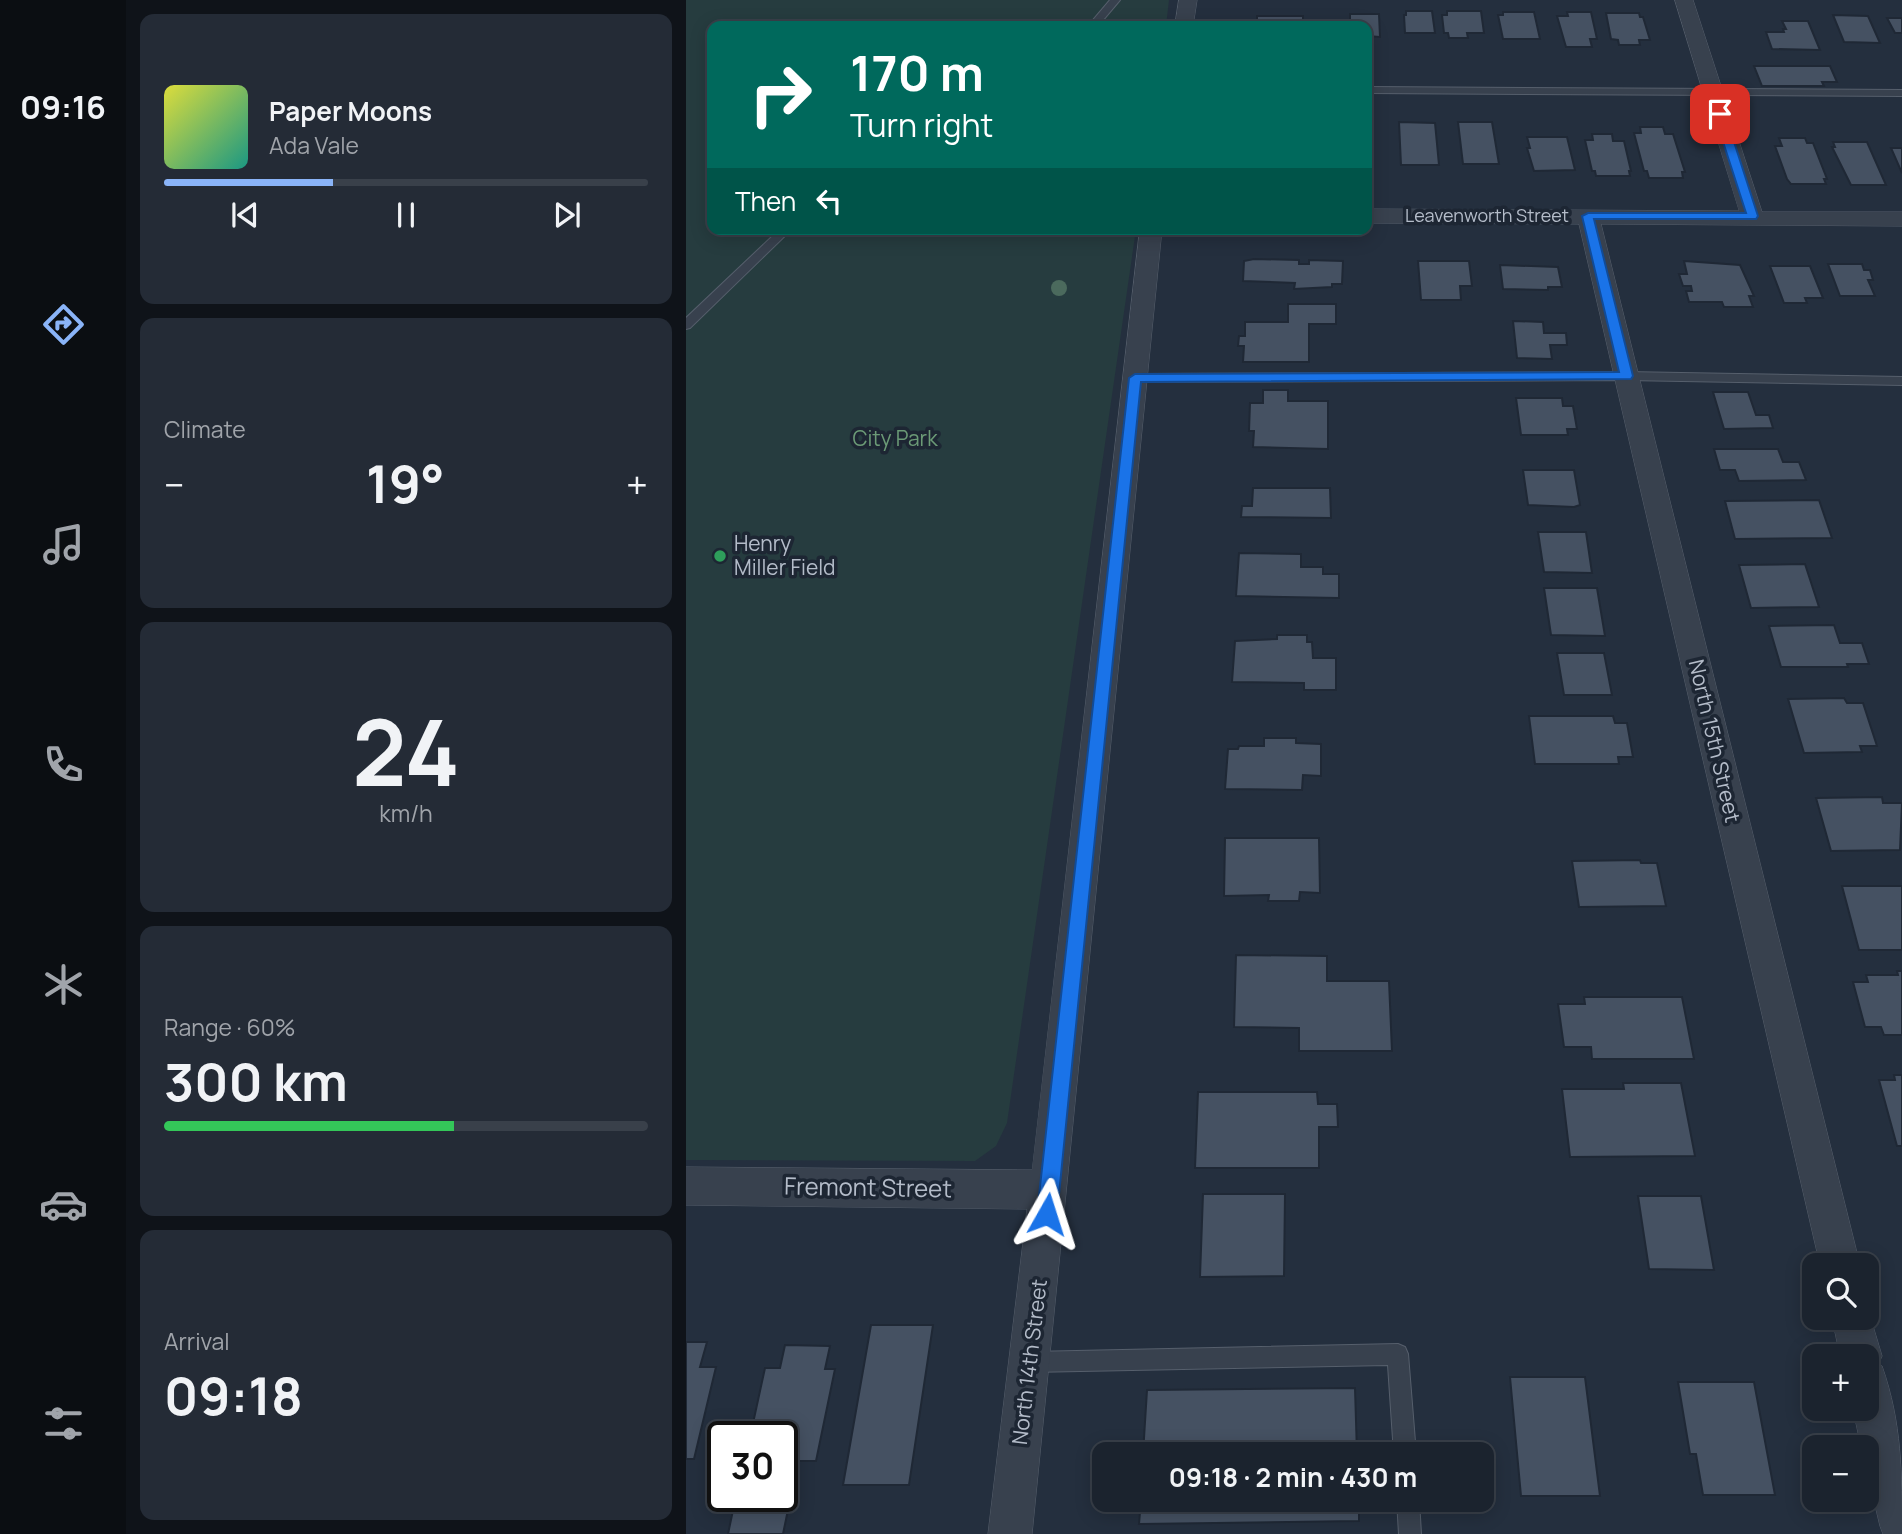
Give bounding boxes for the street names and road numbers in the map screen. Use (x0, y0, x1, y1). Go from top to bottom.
street label: Leavenworth Street (1405, 203, 1569, 227)
street label: North 15th Street (1683, 656, 1747, 825)
street label: Fremont Street (784, 1169, 952, 1204)
street label: North 14th Street (1005, 1277, 1053, 1446)

